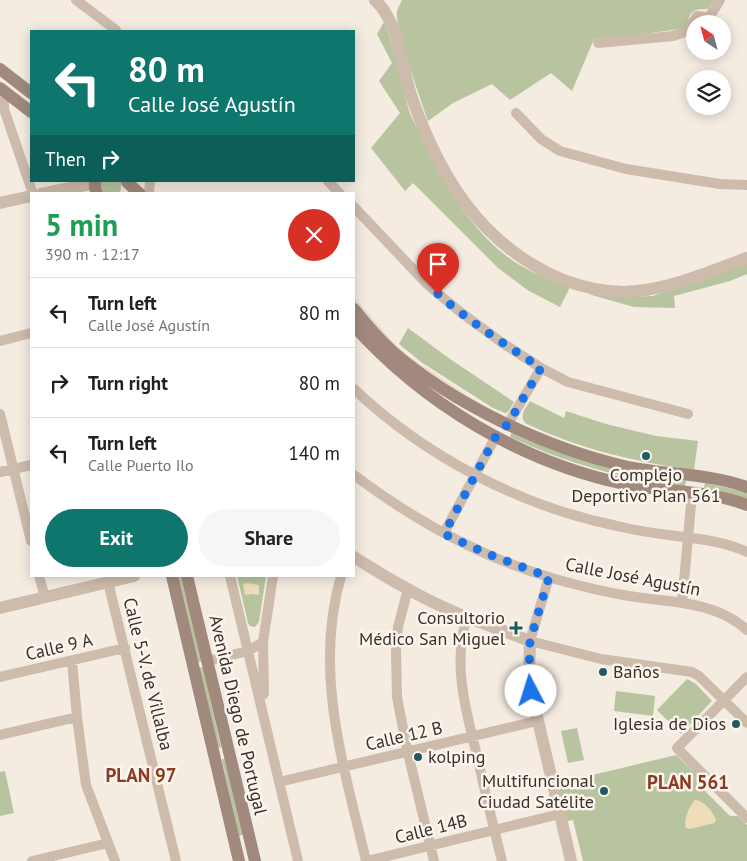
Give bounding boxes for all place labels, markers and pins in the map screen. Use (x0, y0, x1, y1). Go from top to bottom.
pin (417, 243, 459, 294)
marker: Complejo Deportivo Plan 561 (640, 450, 652, 462)
place label: Complejo Deportivo Plan 561 (571, 463, 721, 507)
place label: Consultorio Médico San Miguel (359, 606, 506, 650)
marker: Consultorio Médico San Miguel (509, 621, 523, 635)
place label: Baños (613, 660, 660, 683)
marker: Baños (597, 666, 609, 678)
place label: Iglesia de Dios (613, 712, 726, 735)
marker: Iglesia de Dios (730, 718, 742, 730)
place label: kolping (428, 745, 485, 768)
marker: kolping (412, 751, 424, 763)
place label: Multifuncional Ciudad Satélite (477, 769, 595, 813)
marker: Multifuncional Ciudad Satélite (598, 785, 610, 797)

